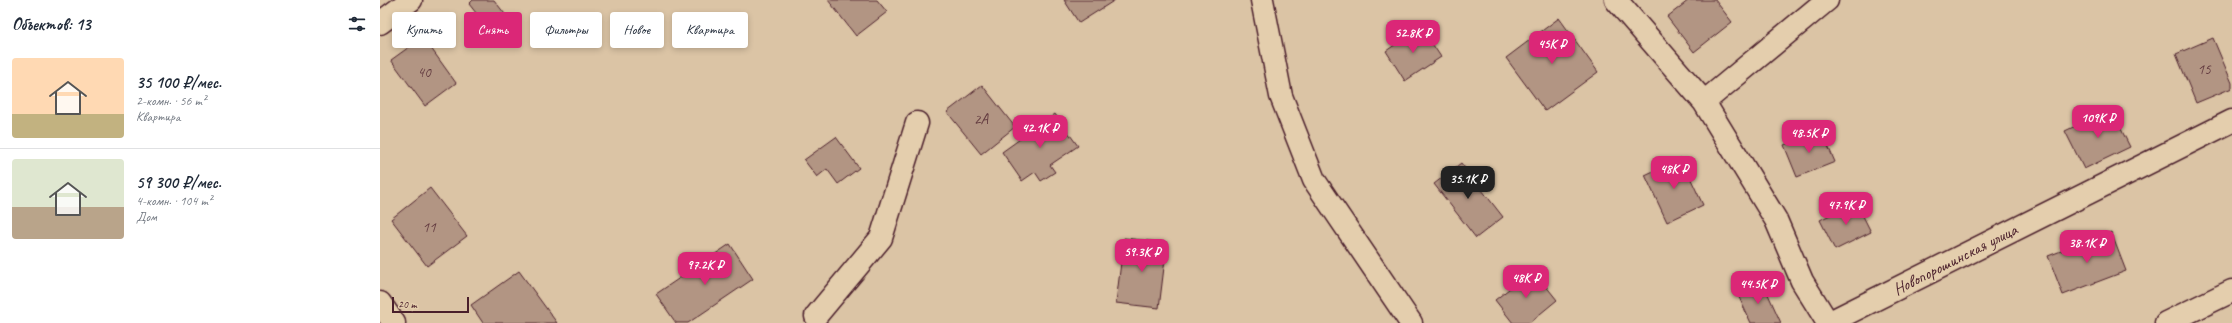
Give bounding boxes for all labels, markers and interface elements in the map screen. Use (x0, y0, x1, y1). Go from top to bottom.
chip: Купить (392, 12, 456, 48)
chip: Снять (464, 12, 522, 48)
chip: Фильтры (530, 12, 602, 48)
chip: Новое (610, 12, 664, 48)
chip: Квартира (672, 12, 748, 48)
icon: filters (346, 13, 368, 35)
text: Объектов: 13 (12, 14, 91, 35)
pin: 52.8K ₽ (1376, 20, 1450, 54)
text: 52.8K ₽ (1395, 25, 1431, 41)
pin: 45K ₽ (1524, 31, 1580, 65)
text: 45K ₽ (1538, 36, 1566, 52)
house number: 15 (2197, 60, 2212, 79)
house number: 40 (417, 63, 432, 82)
text: 35 100 ₽/мес. (136, 72, 221, 93)
icon: home (44, 74, 92, 122)
text: 2-комн. · 56 m² (136, 93, 206, 109)
pin: 109K ₽ (2065, 105, 2131, 139)
text: Квартира (136, 109, 180, 125)
house number: 2А (974, 110, 990, 129)
text: 109K ₽ (2081, 110, 2115, 126)
pin: 42.1K ₽ (1003, 115, 1077, 149)
text: 42.1K ₽ (1022, 120, 1058, 136)
pin: 48.5K ₽ (1772, 120, 1846, 154)
text: 48.5K ₽ (1791, 125, 1827, 141)
pin: 48K ₽ (1646, 156, 1702, 190)
text: 48K ₽ (1660, 161, 1688, 177)
pin: 35.1K ₽ (1431, 166, 1505, 200)
text: 35.1K ₽ (1450, 171, 1486, 187)
text: 59 300 ₽/мес. (136, 172, 221, 193)
icon: home (44, 175, 92, 223)
pin: 47.9K ₽ (1809, 192, 1883, 226)
text: 4-комн. · 104 m² (136, 193, 212, 209)
text: 47.9K ₽ (1828, 197, 1864, 213)
text: Дом (136, 209, 157, 225)
house number: 11 (422, 218, 437, 237)
street label: Новопорошинская улица (1890, 218, 2022, 300)
pin: 38.1K ₽ (2050, 230, 2124, 264)
text: 38.1K ₽ (2069, 235, 2105, 251)
pin: 59.3K ₽ (1105, 239, 1179, 273)
text: 59.3K ₽ (1124, 244, 1160, 260)
pin: 97.2K ₽ (668, 252, 742, 286)
text: 97.2K ₽ (687, 257, 723, 273)
pin: 48K ₽ (1498, 265, 1554, 299)
text: 48K ₽ (1512, 270, 1540, 286)
pin: 44.5K ₽ (1721, 271, 1795, 305)
text: 44.5K ₽ (1740, 276, 1776, 292)
scale bar (392, 295, 469, 314)
text: 20 m (398, 297, 417, 311)

